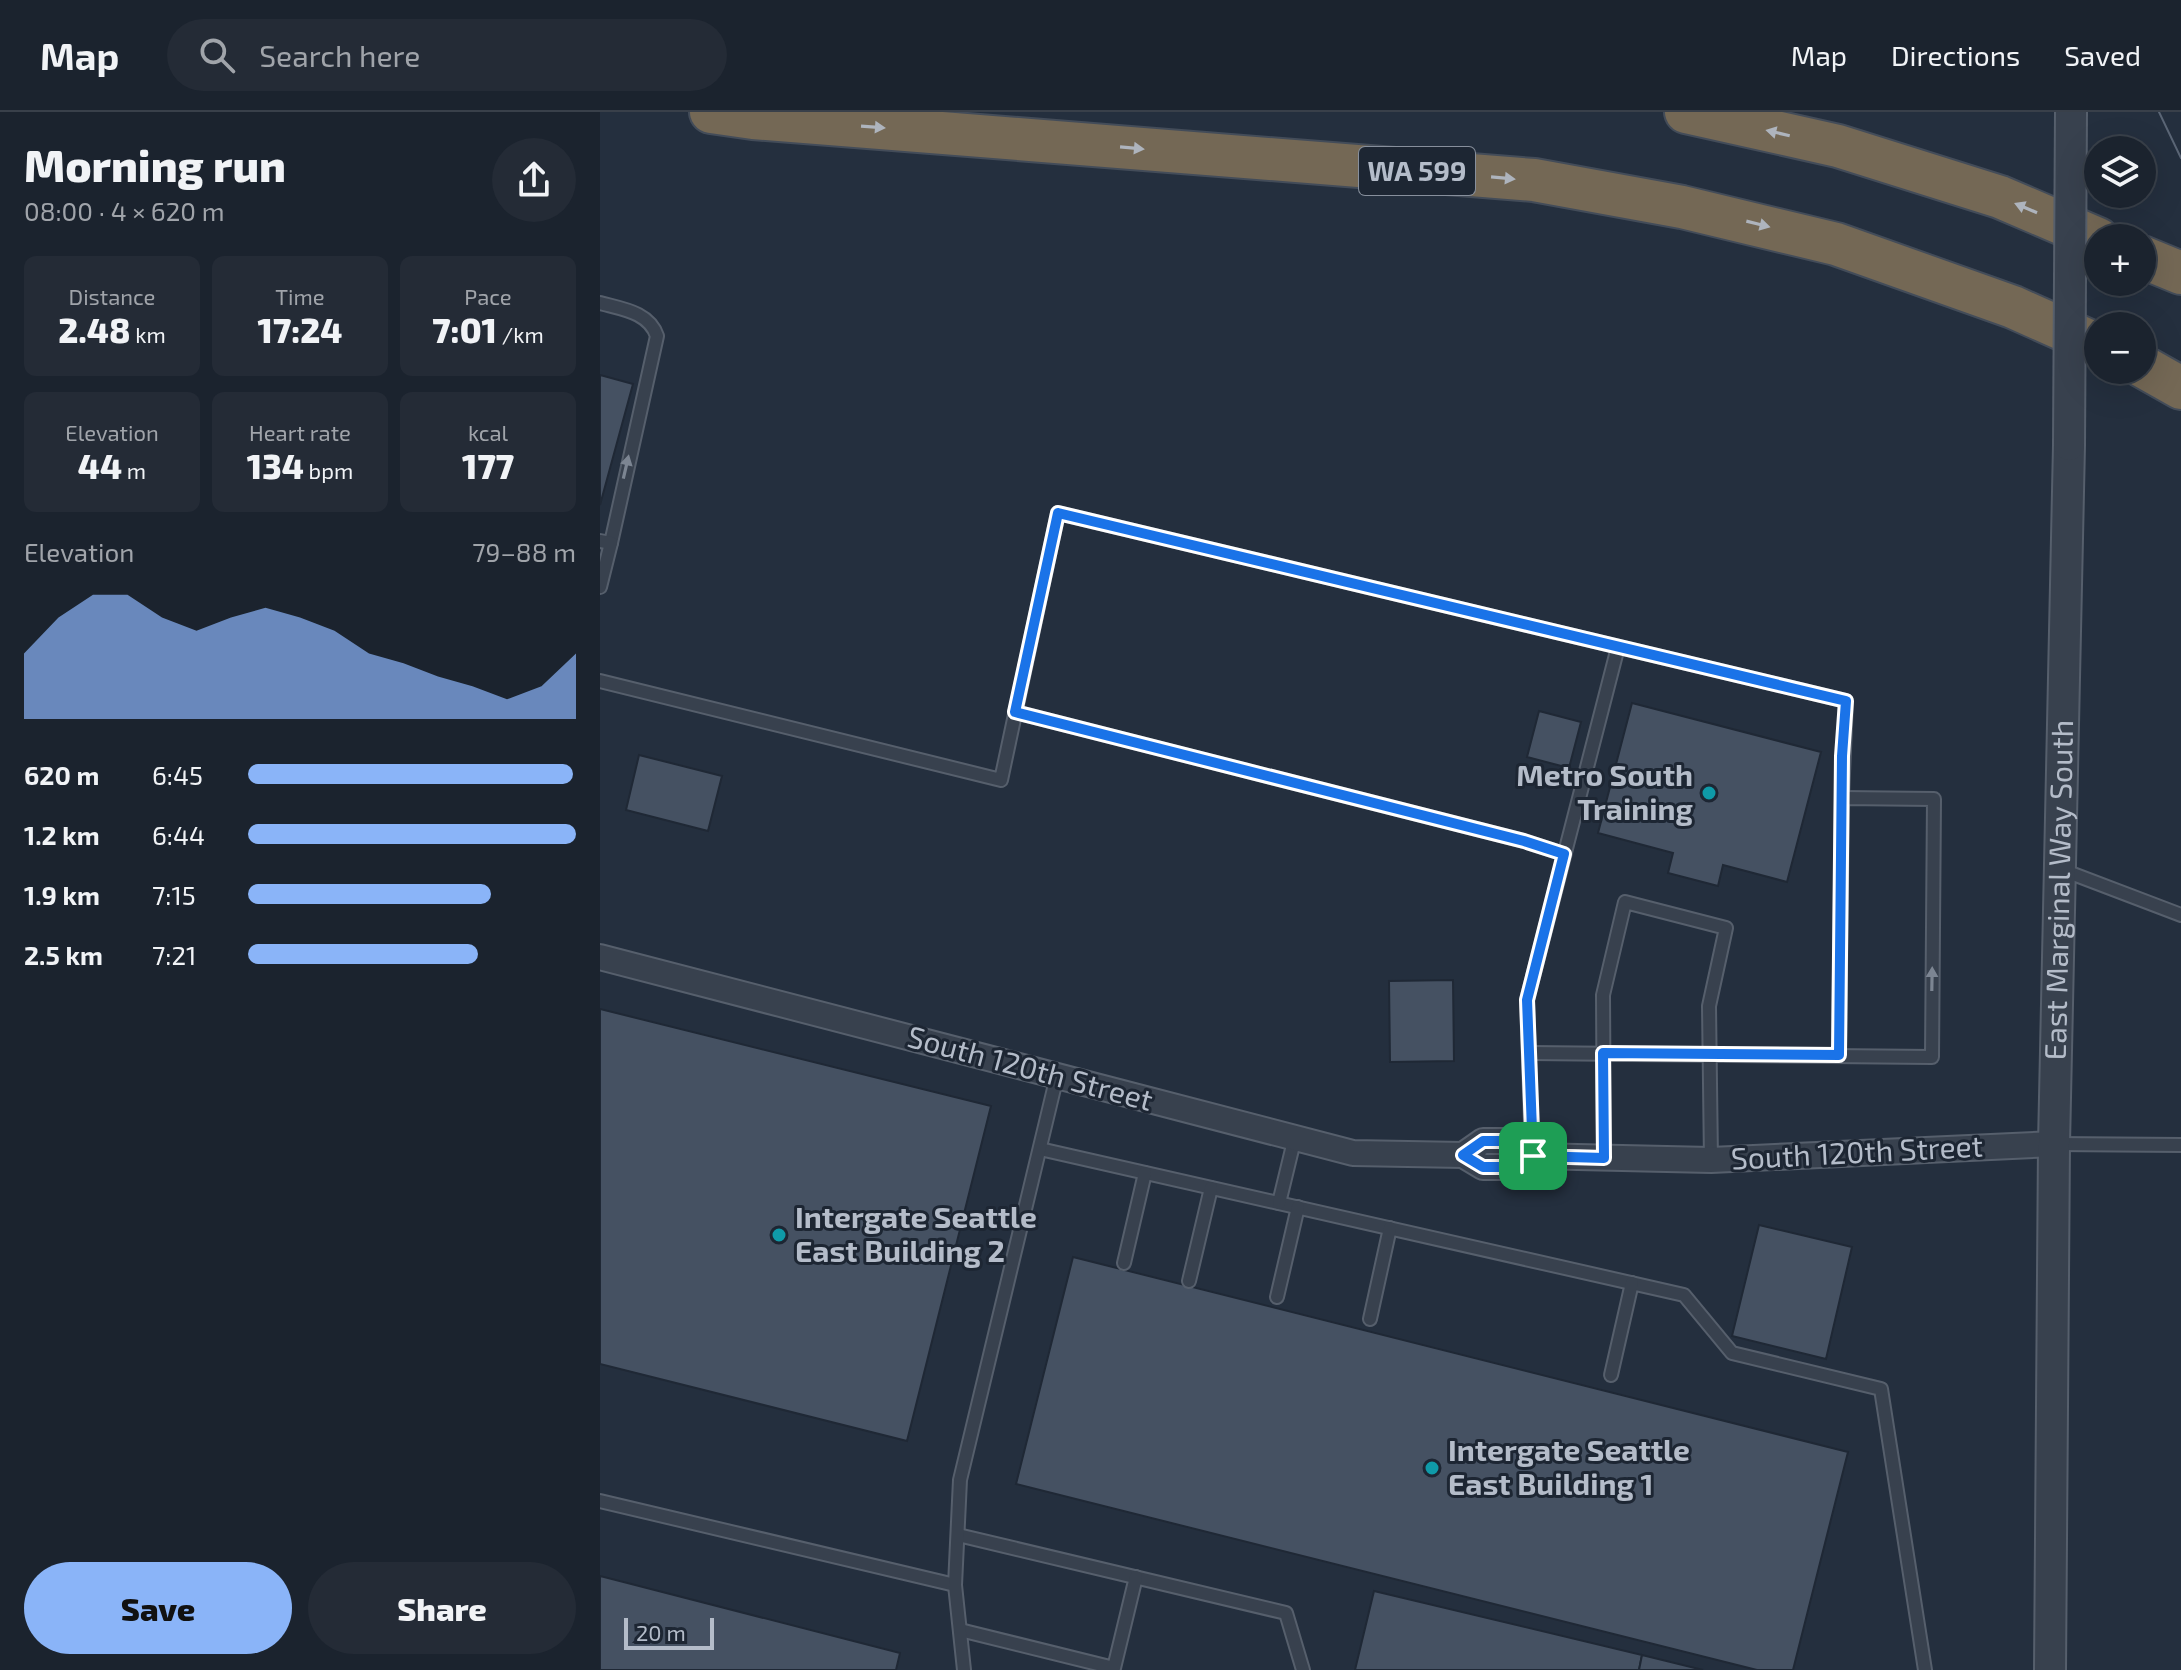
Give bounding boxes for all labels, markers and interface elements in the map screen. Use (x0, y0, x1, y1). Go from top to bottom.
search box (167, 19, 727, 91)
text: Map (40, 32, 119, 78)
icon: search (195, 33, 239, 77)
text: Search here (259, 37, 420, 73)
text: Map (1791, 38, 1847, 72)
text: Directions (1891, 38, 2020, 72)
text: Saved (2064, 38, 2141, 72)
one-way arrow (860, 121, 885, 134)
one-way arrow (1765, 126, 1790, 139)
map controls (2084, 136, 2156, 384)
button: layers (2084, 136, 2156, 208)
text: Morning run (24, 138, 286, 191)
button: share (492, 138, 576, 222)
one-way arrow (1120, 141, 1145, 154)
road number: WA 599 (1359, 147, 1475, 195)
one-way arrow (1490, 171, 1515, 184)
text: 08:00 · 4 × 620 m (24, 195, 225, 226)
one-way arrow (2014, 202, 2038, 215)
one-way arrow (1746, 219, 1771, 231)
button: + (2084, 224, 2156, 296)
text: Distance (69, 283, 155, 309)
text: Time (275, 283, 325, 309)
text: Pace (464, 283, 512, 309)
text: 2.48 (58, 309, 130, 350)
text: 17:24 (258, 309, 342, 350)
text: 7:01 (432, 309, 497, 350)
button: − (2084, 312, 2156, 384)
text: km (130, 321, 166, 347)
text: /km (497, 321, 544, 347)
text: Elevation (65, 419, 159, 445)
text: Heart rate (249, 419, 351, 445)
text: kcal (468, 419, 508, 445)
text: 44 (78, 445, 122, 486)
text: 134 (247, 445, 304, 486)
text: 177 (462, 445, 514, 486)
one-way arrow (620, 454, 633, 479)
text: m (122, 457, 146, 483)
text: bpm (304, 457, 353, 483)
text: Elevation (24, 536, 134, 567)
text: 79–88 m (472, 536, 576, 567)
street label: East Marginal Way South (2036, 719, 2079, 1061)
place label: Metro South Training (1516, 756, 1694, 826)
text: 620 m (24, 759, 99, 790)
text: 6:45 (152, 759, 203, 790)
marker: Metro South Training (1700, 784, 1718, 802)
text: 1.2 km (24, 819, 100, 850)
text: 6:44 (152, 819, 205, 850)
text: 1.9 km (24, 879, 100, 910)
text: 7:15 (152, 879, 196, 910)
text: 2.5 km (24, 939, 103, 970)
text: 7:21 (152, 939, 196, 970)
one-way arrow (1926, 966, 1939, 991)
street label: South 120th Street (904, 1017, 1157, 1117)
pin (1499, 1122, 1567, 1190)
street label: South 120th Street (1730, 1126, 1984, 1176)
icon: arrive (1511, 1134, 1555, 1178)
place label: Intergate Seattle East Building 2 (795, 1198, 1037, 1268)
marker: Intergate Seattle East Building 2 (770, 1226, 788, 1244)
place label: Intergate Seattle East Building 1 (1448, 1431, 1690, 1501)
marker: Intergate Seattle East Building 1 (1423, 1459, 1441, 1477)
button: Save (24, 1562, 292, 1654)
button: Share (308, 1562, 576, 1654)
scale bar (624, 1614, 714, 1650)
text: 20 m (636, 1619, 686, 1645)

